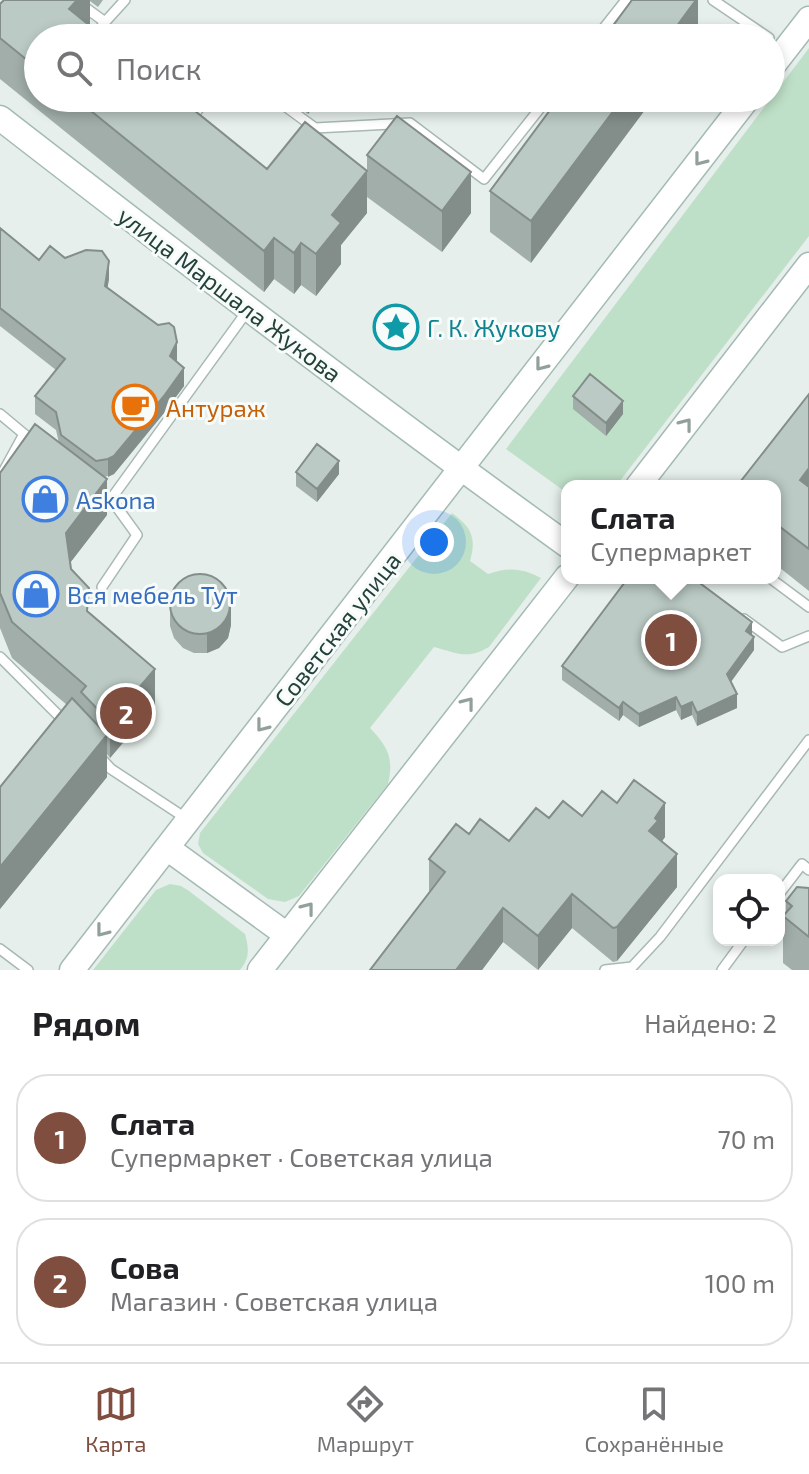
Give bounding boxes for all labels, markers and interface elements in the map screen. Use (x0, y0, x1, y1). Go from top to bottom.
search box (24, 24, 785, 112)
icon: search (52, 46, 96, 90)
text: Поиск (116, 50, 202, 86)
one-way arrow (696, 151, 710, 166)
street label: улица Маршала Жукова (112, 200, 348, 388)
place icon: Г. К. Жукову (372, 303, 420, 351)
place label: Г. К. Жукову (427, 313, 560, 343)
one-way arrow (537, 356, 551, 371)
cafe icon: Антураж (111, 383, 159, 431)
place label: Антураж (166, 393, 266, 423)
one-way arrow (676, 418, 690, 433)
shop icon: Askona (21, 475, 69, 523)
popup (561, 480, 781, 584)
place label: Askona (76, 485, 156, 514)
text: Слата (590, 499, 675, 535)
your location (414, 522, 454, 562)
text: Супермаркет (590, 535, 752, 566)
street label: Советская улица (268, 546, 407, 713)
shop icon: Вся мебель Тут (12, 570, 60, 618)
place label: Вся мебель Тут (67, 580, 238, 610)
pin: 1 (645, 610, 697, 670)
pin: 2 (100, 683, 152, 743)
one-way arrow (459, 698, 473, 712)
one-way arrow (257, 717, 271, 732)
map controls (713, 874, 785, 946)
button: locate (713, 874, 785, 946)
one-way arrow (298, 903, 313, 917)
one-way arrow (98, 922, 112, 937)
text: Рядом (32, 1002, 140, 1043)
text: Найдено: 2 (644, 1007, 777, 1038)
text: Слата (110, 1105, 195, 1141)
text: 1 (54, 1123, 66, 1154)
text: 70 m (717, 1123, 775, 1154)
text: Супермаркет · Советская улица (110, 1141, 493, 1172)
text: Сова (110, 1249, 180, 1285)
text: 2 (52, 1267, 68, 1298)
text: 100 m (705, 1267, 775, 1298)
text: Магазин · Советская улица (110, 1285, 438, 1316)
tab: Карта (85, 1382, 146, 1456)
tab: Маршрут (317, 1382, 414, 1456)
tab: Сохранённые (584, 1382, 724, 1456)

